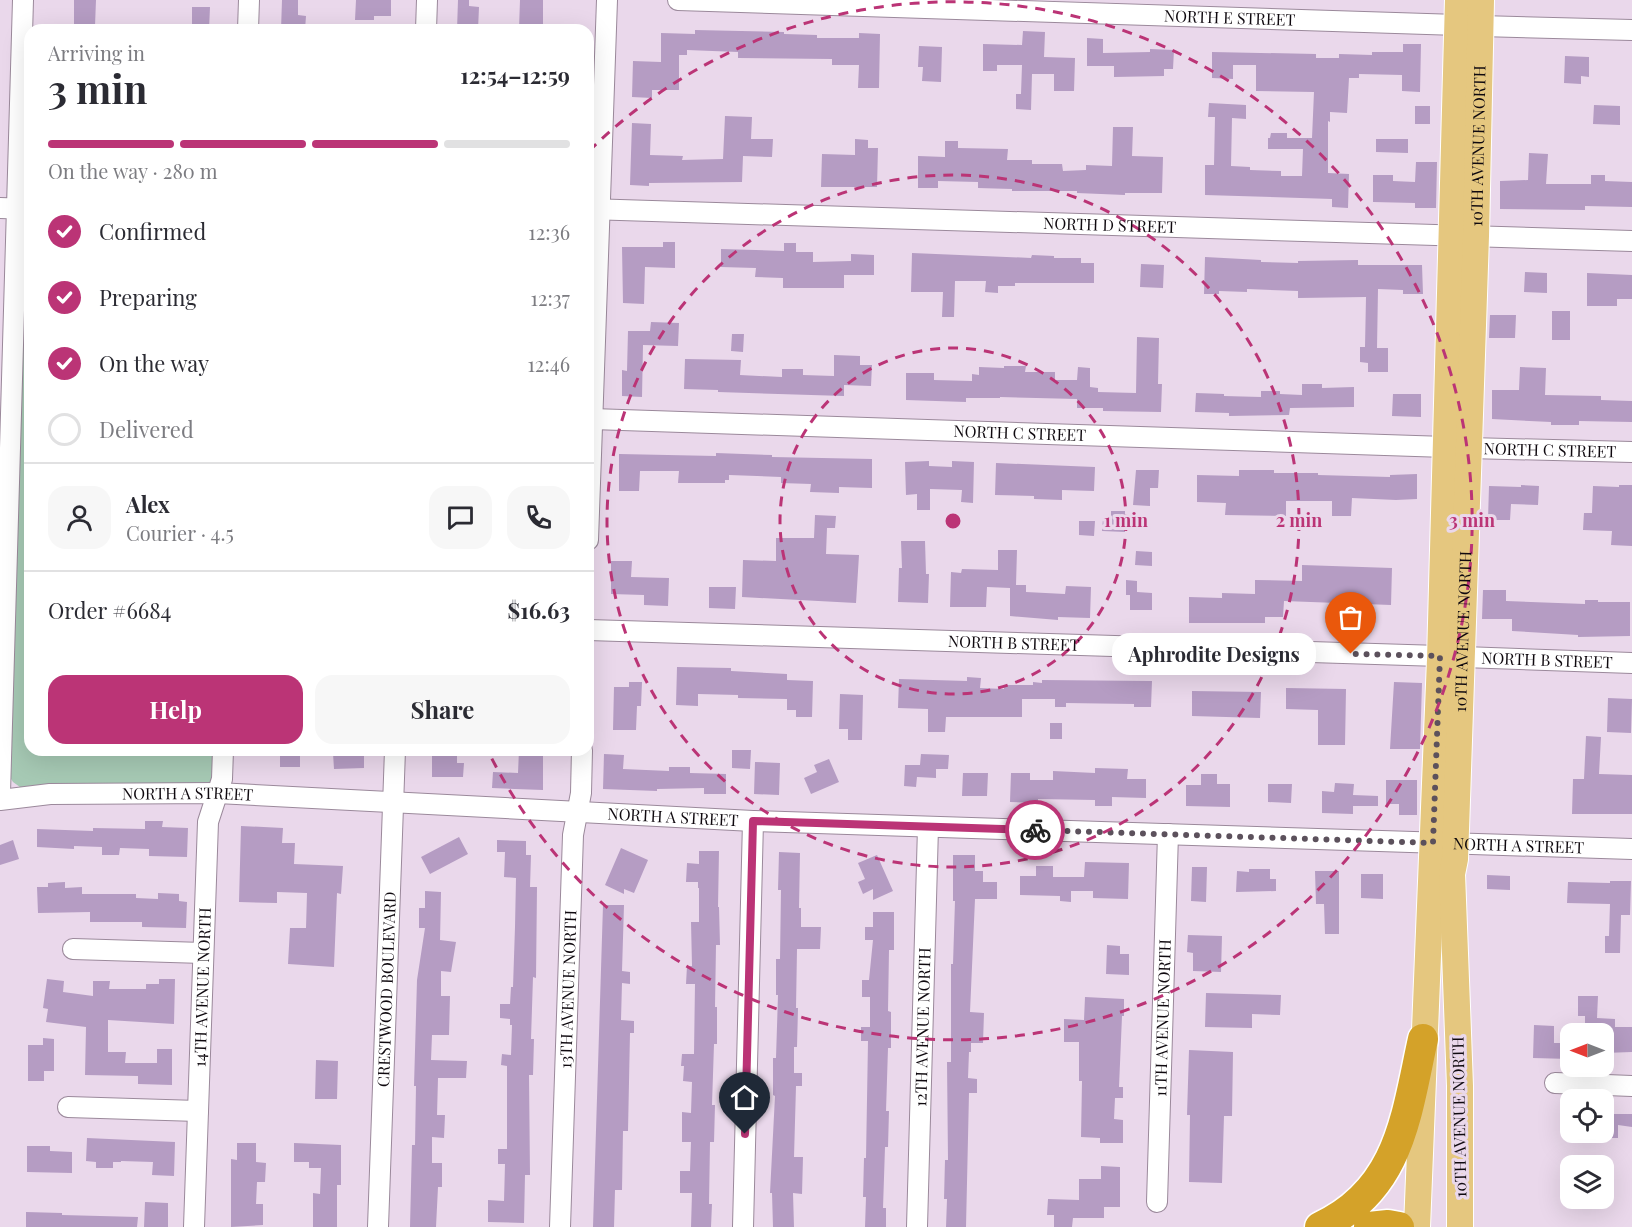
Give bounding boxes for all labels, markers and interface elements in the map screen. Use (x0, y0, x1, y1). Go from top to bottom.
street label: NORTH E STREET (1164, 5, 1296, 30)
text: Arriving in (48, 39, 145, 66)
text: 12:54–12:59 (460, 60, 570, 90)
text: 3 min (48, 62, 147, 114)
street label: 10TH AVENUE NORTH (1465, 65, 1490, 227)
text: On the way · 280 m (48, 157, 218, 184)
street label: NORTH D STREET (1043, 212, 1177, 237)
icon: check (48, 215, 81, 248)
text: Confirmed (99, 216, 206, 246)
text: 12:36 (528, 218, 570, 245)
icon: check (48, 281, 81, 314)
text: Preparing (99, 282, 197, 312)
text: 12:37 (531, 284, 570, 311)
icon: check (48, 347, 81, 380)
text: On the way (99, 348, 209, 378)
text: 12:46 (527, 350, 570, 377)
text: Delivered (99, 414, 194, 444)
street label: NORTH C STREET (953, 420, 1086, 445)
street label: NORTH C STREET (1483, 437, 1617, 462)
button: person (48, 486, 111, 549)
button: chat (429, 486, 492, 549)
button: phone (507, 486, 570, 549)
text: Alex (126, 489, 170, 519)
text: 1 min (1104, 508, 1148, 532)
text: 2 min (1276, 508, 1322, 532)
text: 3 min (1449, 508, 1495, 532)
centre of rings (943, 511, 963, 531)
text: Courier · 4.5 (126, 519, 234, 546)
street label: 10TH AVENUE NORTH (1449, 551, 1475, 713)
pin (1325, 592, 1376, 654)
text: Order #6684 (48, 595, 171, 625)
text: $16.63 (508, 595, 570, 625)
icon: bag (1334, 601, 1367, 634)
street label: NORTH B STREET (948, 630, 1080, 655)
callout: Aphrodite Designs (1111, 633, 1315, 675)
text: Aphrodite Designs (1128, 640, 1300, 667)
street label: NORTH B STREET (1481, 647, 1613, 672)
button: Help (48, 675, 303, 744)
button: Share (315, 675, 570, 744)
street label: NORTH A STREET (122, 782, 254, 805)
courier (1005, 800, 1065, 860)
street label: NORTH A STREET (607, 802, 739, 830)
icon: bike (1019, 814, 1052, 847)
street label: NORTH A STREET (1453, 832, 1584, 857)
street label: CRESTWOOD BOULEVARD (372, 891, 400, 1087)
street label: 14TH AVENUE NORTH (189, 907, 215, 1067)
street label: 13TH AVENUE NORTH (554, 909, 581, 1069)
street label: 11TH AVENUE NORTH (1149, 939, 1175, 1097)
street label: 12TH AVENUE NORTH (909, 947, 935, 1107)
north arrow (1560, 1023, 1614, 1077)
map controls (1560, 1023, 1614, 1209)
street label: 10TH AVENUE NORTH (1447, 1036, 1470, 1198)
pin (719, 1072, 770, 1134)
icon: home (728, 1081, 761, 1114)
button: locate (1560, 1089, 1614, 1143)
button: layers (1560, 1155, 1614, 1209)

